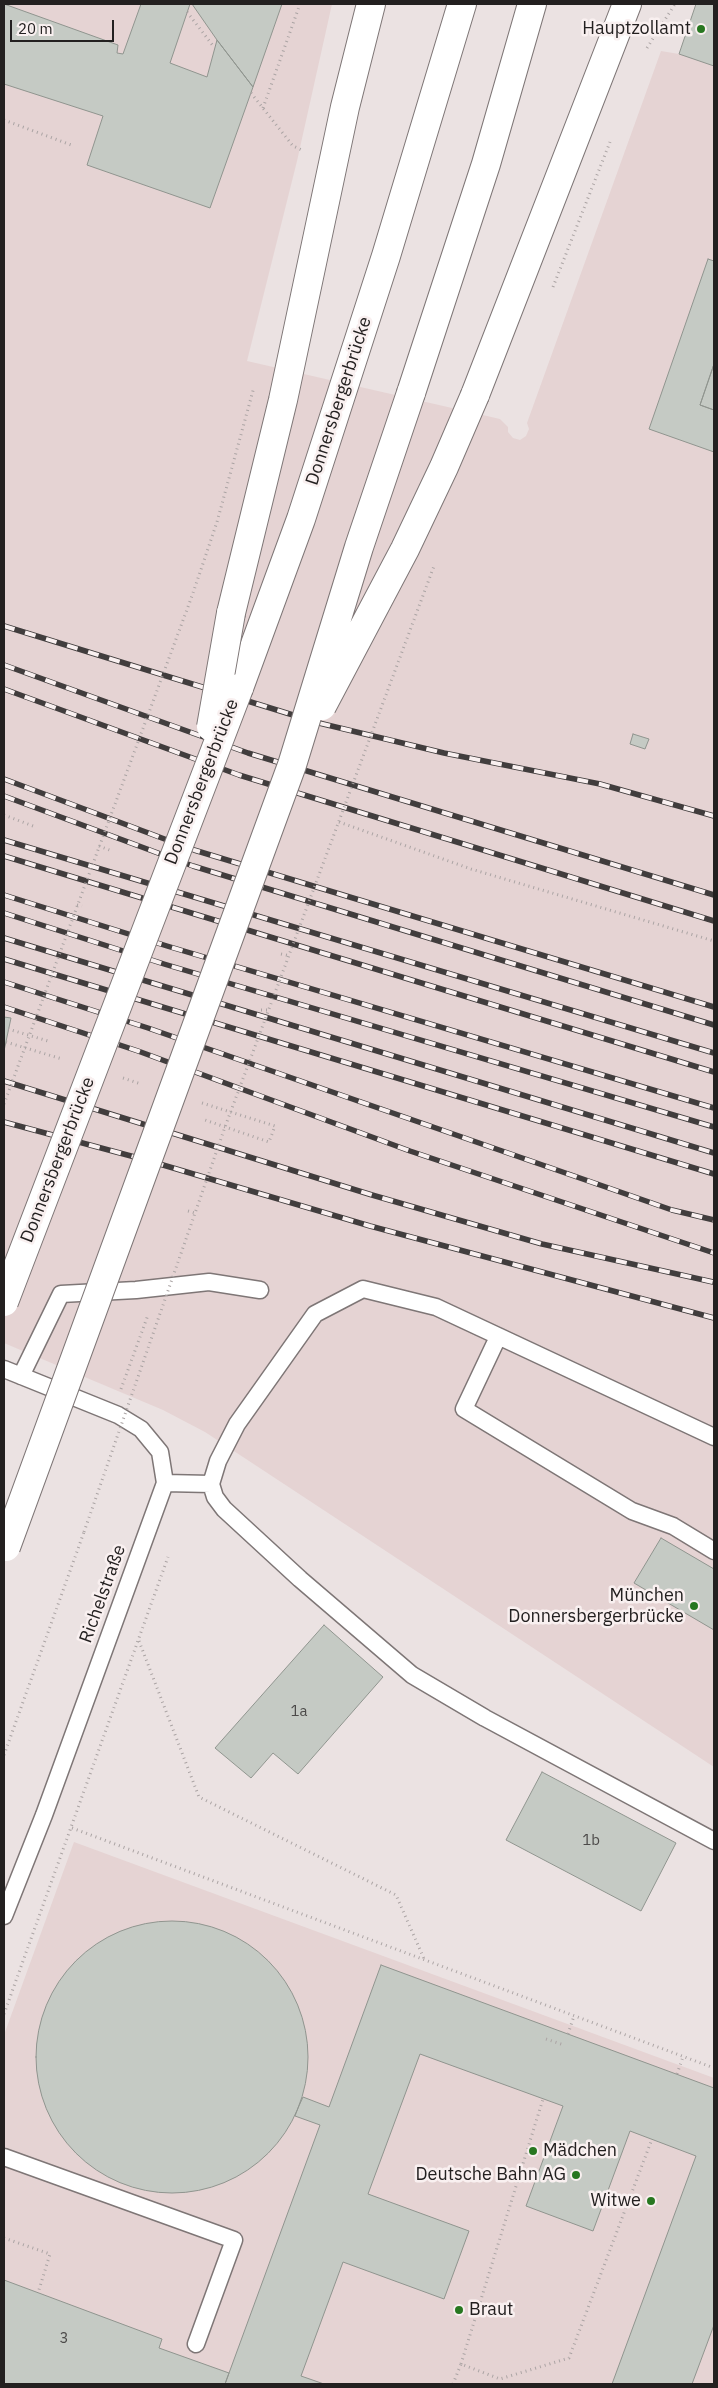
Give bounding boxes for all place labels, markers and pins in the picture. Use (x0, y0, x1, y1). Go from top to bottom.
place label: Hauptzollamt (582, 18, 691, 40)
marker: Hauptzollamt (695, 23, 707, 35)
place label: München Donnersbergerbrücke (508, 1585, 684, 1628)
marker: München Donnersbergerbrücke (688, 1600, 700, 1612)
place label: Mädchen (543, 2140, 617, 2162)
marker: Mädchen (527, 2145, 539, 2157)
place label: Deutsche Bahn AG (415, 2164, 566, 2186)
marker: Deutsche Bahn AG (570, 2169, 582, 2181)
place label: Witwe (591, 2190, 641, 2212)
marker: Witwe (645, 2195, 657, 2207)
place label: Braut (469, 2299, 513, 2321)
marker: Braut (453, 2304, 465, 2316)

